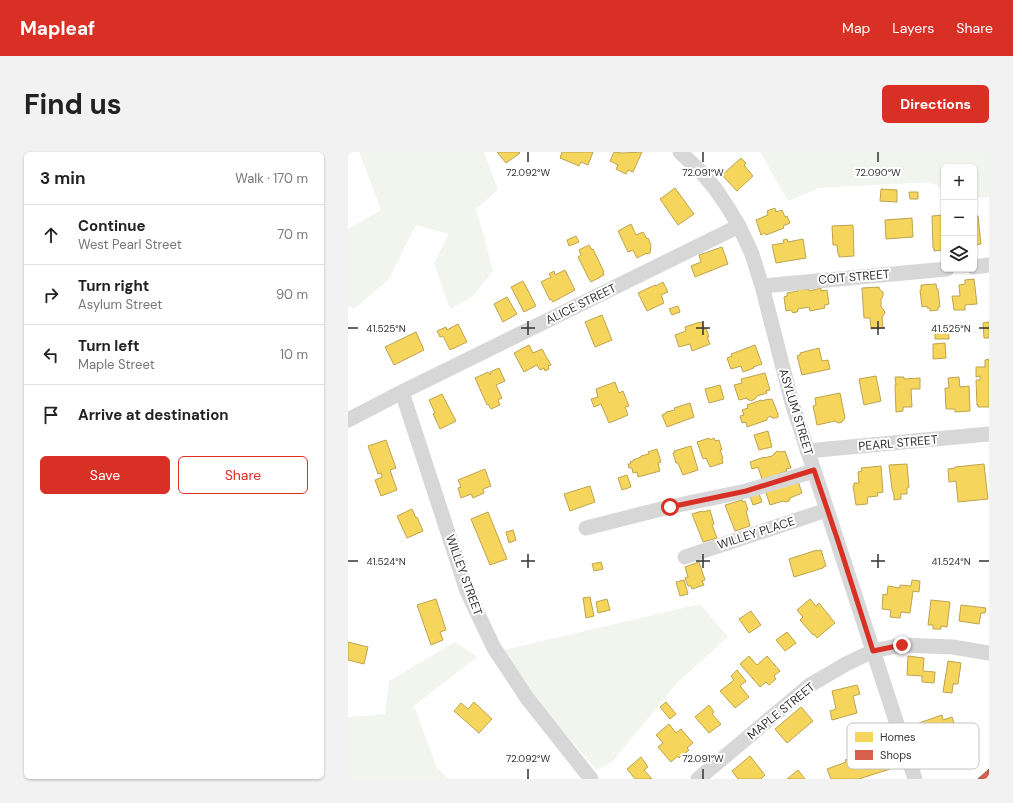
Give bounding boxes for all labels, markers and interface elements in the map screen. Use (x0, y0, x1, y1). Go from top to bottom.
text: Mapleaf (20, 16, 95, 41)
text: Map (842, 19, 870, 37)
text: Layers (892, 19, 934, 37)
text: Share (956, 19, 993, 37)
button: Directions (882, 85, 989, 123)
text: Find us (24, 86, 122, 123)
map controls (941, 164, 977, 272)
button: + (941, 164, 977, 200)
text: 72.092°W (506, 166, 550, 179)
text: 72.091°W (682, 166, 724, 179)
text: 72.090°W (855, 166, 901, 179)
text: 3 min (40, 167, 85, 189)
text: Walk · 170 m (235, 170, 308, 187)
button: − (941, 200, 977, 236)
text: Continue (78, 216, 146, 236)
icon: ahead (40, 224, 62, 246)
text: 70 m (277, 226, 308, 243)
text: West Pearl Street (78, 236, 182, 253)
button: layers (941, 236, 977, 272)
street label: COIT STREET (818, 266, 891, 288)
text: Turn right (78, 276, 149, 296)
street label: ALICE STREET (543, 280, 619, 328)
icon: right (40, 284, 62, 306)
text: 90 m (276, 286, 308, 303)
text: Asylum Street (78, 296, 162, 313)
text: 41.525°N (366, 322, 406, 335)
text: 41.525°N (931, 322, 971, 335)
text: Turn left (78, 336, 139, 356)
icon: left (40, 344, 62, 366)
text: 10 m (280, 346, 308, 363)
text: Maple Street (78, 356, 155, 373)
street label: ASYLUM STREET (775, 367, 817, 457)
icon: arrive (40, 404, 62, 426)
text: Arrive at destination (78, 405, 229, 425)
street label: PEARL STREET (858, 432, 938, 454)
button: Save (40, 456, 170, 494)
button: Share (178, 456, 308, 494)
route start (661, 498, 679, 516)
street label: WILLEY PLACE (715, 513, 797, 553)
street label: WILLEY STREET (442, 532, 486, 618)
text: 41.524°N (366, 555, 406, 568)
text: 41.524°N (931, 555, 971, 568)
route end (893, 636, 911, 654)
street label: MAPLE STREET (744, 679, 818, 743)
legend (847, 723, 979, 769)
text: Homes (880, 730, 916, 744)
text: Shops (880, 748, 912, 762)
text: 72.092°W (506, 752, 550, 765)
text: 72.091°W (682, 752, 724, 765)

